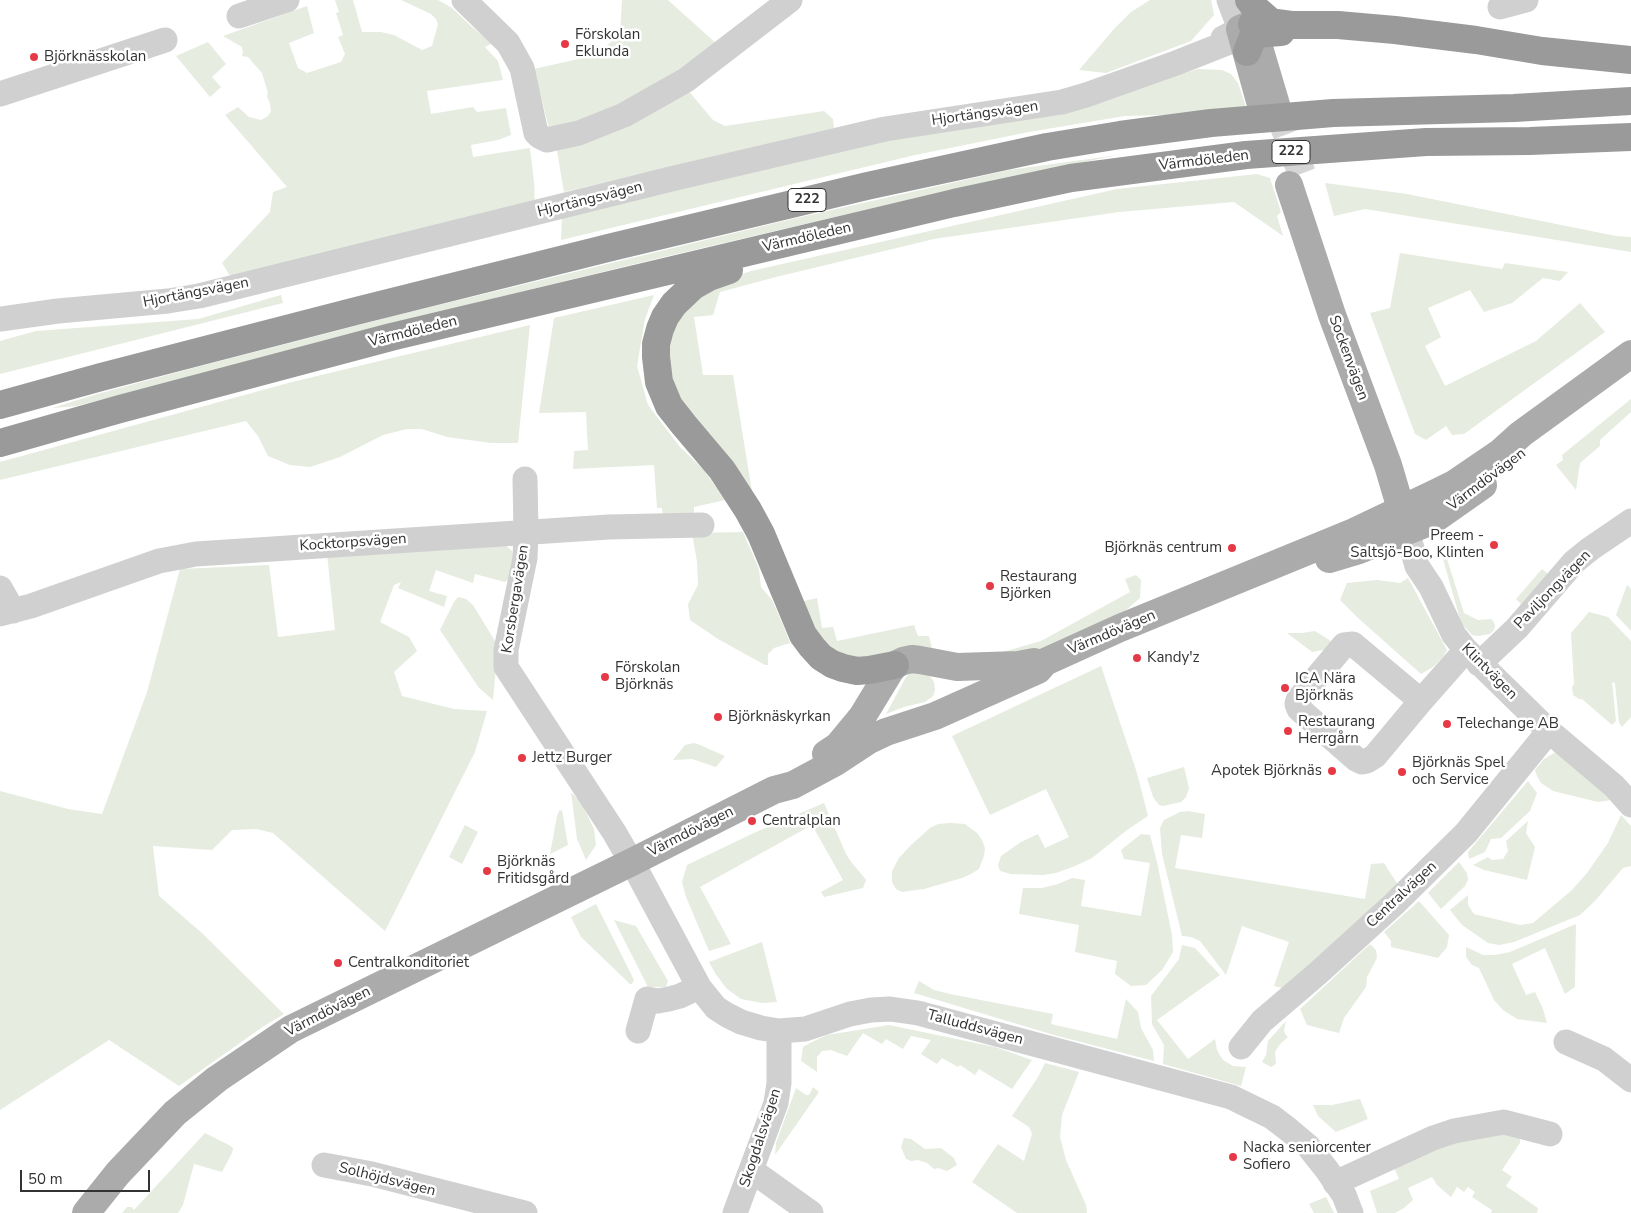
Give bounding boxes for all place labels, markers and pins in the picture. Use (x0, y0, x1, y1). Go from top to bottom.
place label: Förskolan Eklunda (575, 26, 640, 61)
marker: Förskolan Eklunda (559, 38, 571, 50)
place label: Björknässkolan (44, 48, 146, 66)
marker: Björknässkolan (28, 51, 40, 63)
place label: Preem - Saltsjö-Boo, Klinten (1350, 527, 1484, 562)
place label: Björknäs centrum (1104, 539, 1222, 557)
marker: Preem - Saltsjö-Boo, Klinten (1488, 539, 1500, 551)
marker: Björknäs centrum (1226, 542, 1238, 554)
place label: Restaurang Björken (1000, 568, 1077, 603)
marker: Restaurang Björken (984, 580, 996, 592)
place label: Kandy'z (1147, 649, 1200, 667)
marker: Kandy'z (1131, 652, 1143, 664)
place label: Förskolan Björknäs (615, 659, 680, 694)
place label: ICA Nära Björknäs (1295, 670, 1356, 705)
marker: Förskolan Björknäs (599, 671, 611, 683)
marker: ICA Nära Björknäs (1279, 682, 1291, 694)
place label: Björknäskyrkan (728, 708, 831, 726)
marker: Björknäskyrkan (712, 711, 724, 723)
place label: Restaurang Herrgårn (1298, 713, 1375, 748)
place label: Telechange AB (1457, 715, 1559, 733)
marker: Telechange AB (1441, 718, 1453, 730)
marker: Restaurang Herrgårn (1282, 725, 1294, 737)
place label: Jettz Burger (532, 749, 612, 767)
marker: Jettz Burger (516, 752, 528, 764)
place label: Björknäs Spel och Service (1412, 754, 1505, 789)
place label: Apotek Björknäs (1211, 762, 1322, 780)
marker: Apotek Björknäs (1326, 765, 1338, 777)
marker: Björknäs Spel och Service (1396, 766, 1408, 778)
place label: Centralplan (762, 812, 841, 830)
marker: Centralplan (746, 815, 758, 827)
place label: Björknäs Fritidsgård (497, 853, 569, 888)
marker: Björknäs Fritidsgård (481, 865, 493, 877)
place label: Centralkonditoriet (348, 954, 469, 972)
marker: Centralkonditoriet (332, 957, 344, 969)
place label: Nacka seniorcenter Sofiero (1243, 1139, 1371, 1174)
marker: Nacka seniorcenter Sofiero (1227, 1151, 1239, 1163)

